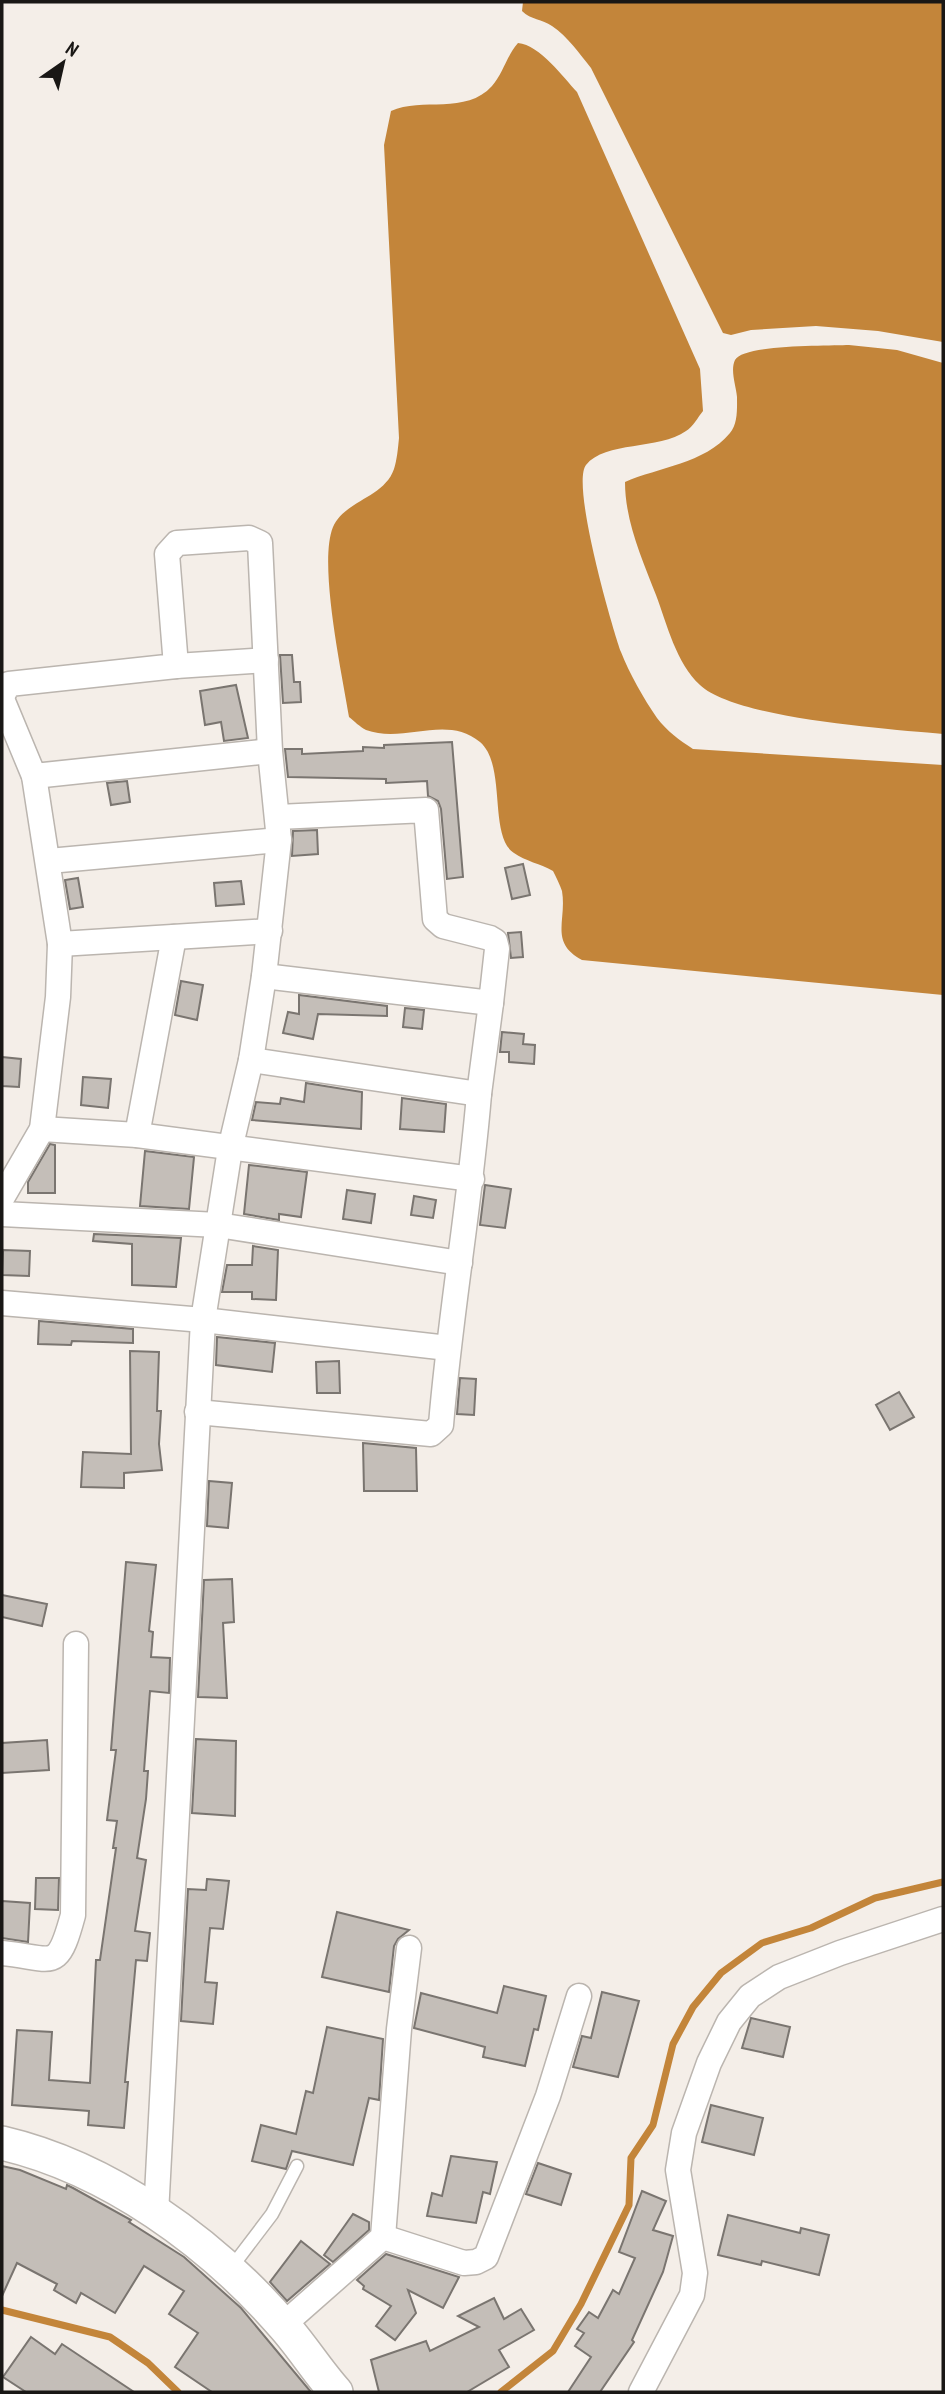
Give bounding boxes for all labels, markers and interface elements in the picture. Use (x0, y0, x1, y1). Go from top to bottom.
north arrow (28, 28, 98, 98)
text: N (62, 36, 83, 62)

